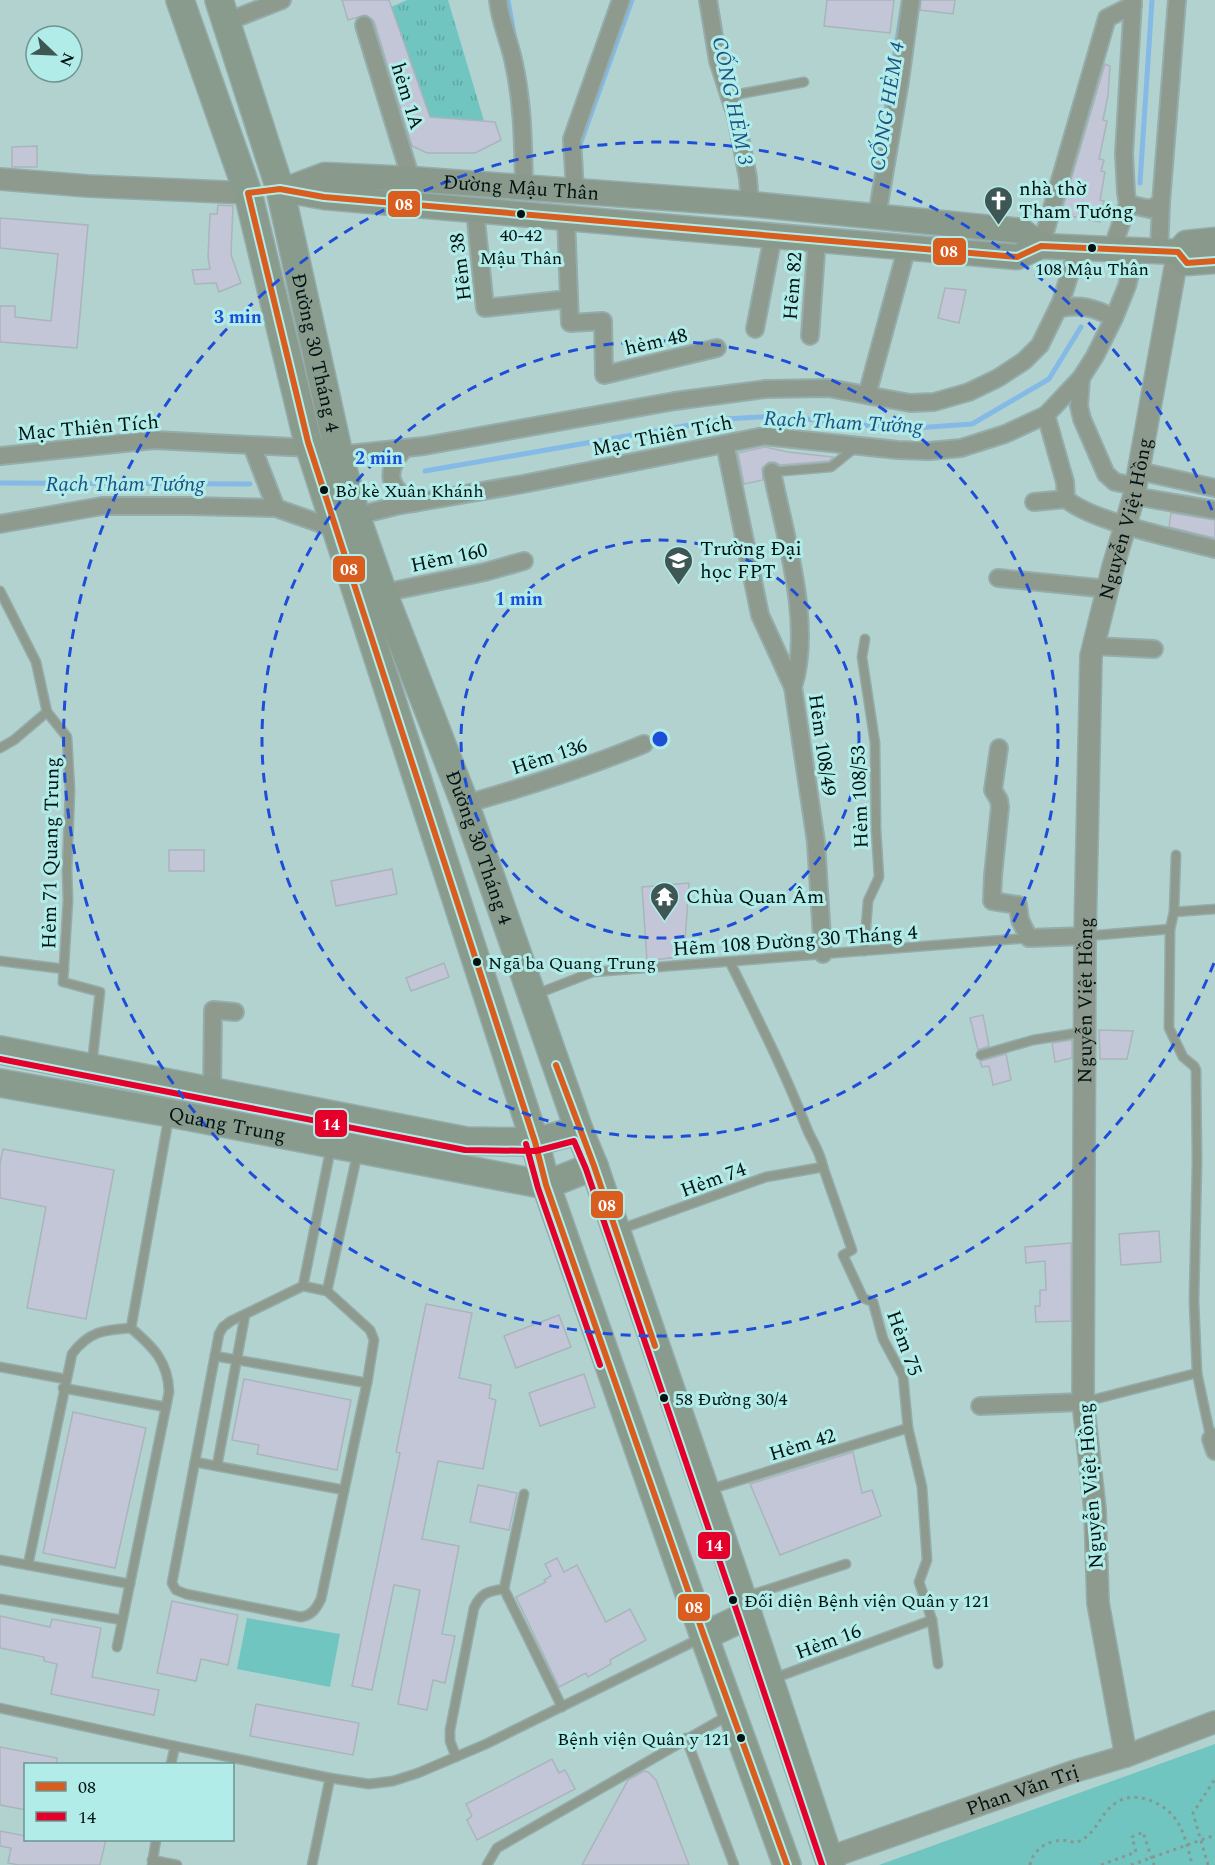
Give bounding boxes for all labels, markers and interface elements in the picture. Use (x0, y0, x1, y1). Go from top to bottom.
north arrow (24, 24, 84, 84)
water label: CỐNG HẺM 3 (703, 34, 761, 169)
water label: CỐNG HẺM 4 (862, 39, 914, 173)
text: N (53, 49, 80, 70)
street label: hẻm 1A (383, 59, 431, 133)
street label: Đường Mậu Thân (442, 167, 600, 209)
place label: nhà thờ Tham Tướng (1019, 174, 1134, 227)
church icon: nhà thờ Tham Tướng (982, 184, 1014, 226)
line badge: 08 (387, 190, 421, 218)
text: 08 (395, 193, 413, 217)
marker: 40-42 Mậu Thân (515, 208, 527, 220)
place label: 40-42 Mậu Thân (480, 222, 562, 272)
street label: Hẽm 38 (442, 231, 480, 302)
line badge: 08 (932, 237, 967, 266)
text: 08 (940, 240, 958, 264)
marker: 108 Mậu Thân (1086, 242, 1098, 254)
street label: Hẽm 82 (776, 251, 810, 321)
place label: 108 Mậu Thân (1035, 256, 1149, 283)
street label: Đường 30 Tháng 4 (283, 270, 347, 435)
text: 3 min (214, 304, 262, 331)
street label: hẻm 48 (622, 320, 691, 364)
water label: Rạch Tham Tướng (763, 403, 924, 443)
street label: Mạc Thiên Tích (16, 407, 160, 449)
street label: Mạc Thiên Tích (590, 408, 735, 464)
street label: Nguyễn Việt Hồng (1091, 435, 1160, 603)
text: 2 min (355, 445, 403, 472)
water label: Rạch Tham Tướng (46, 469, 205, 501)
place label: Bờ kè Xuân Khánh (335, 478, 484, 505)
marker: Bờ kè Xuân Khánh (318, 484, 330, 496)
place label: Trường Đại học FPT (700, 534, 802, 587)
street label: Hẽm 160 (408, 535, 491, 581)
school or university icon: Trường Đại học FPT (663, 544, 695, 586)
line badge: 08 (332, 555, 366, 583)
text: 08 (340, 558, 358, 582)
text: 1 min (495, 586, 543, 613)
street label: Hẽm 108/49 (800, 692, 844, 798)
centre of rings (650, 729, 670, 749)
street label: Hẽm 136 (508, 731, 591, 783)
street label: Hẻm 108/53 (843, 745, 877, 849)
street label: Hẻm 71 Quang Trung (34, 757, 68, 949)
street label: Đường 30 Tháng 4 (437, 766, 520, 929)
temple icon: Chùa Quan Âm (649, 880, 681, 922)
place label: Chùa Quan Âm (686, 882, 824, 912)
street label: Hẽm 108 Đường 30 Tháng 4 (672, 917, 918, 965)
street label: Nguyễn Việt Hồng (1070, 917, 1101, 1084)
place label: Ngã ba Quang Trung (488, 950, 656, 977)
marker: Ngã ba Quang Trung (471, 956, 483, 968)
street label: Quang Trung (166, 1099, 288, 1151)
line badge: 14 (314, 1109, 348, 1138)
text: 14 (322, 1113, 340, 1137)
street label: Hẻm 74 (676, 1154, 750, 1206)
line badge: 08 (590, 1190, 624, 1219)
text: 08 (598, 1194, 616, 1218)
street label: Hẻm 75 (878, 1306, 930, 1380)
place label: 58 Đường 30/4 (675, 1386, 787, 1413)
marker: 58 Đường 30/4 (658, 1392, 670, 1404)
street label: Nguyễn Việt Hồng (1070, 1402, 1112, 1570)
street label: Hẻm 42 (765, 1421, 839, 1469)
line badge: 14 (697, 1531, 731, 1560)
text: 14 (705, 1534, 723, 1558)
place label: Đối diện Bệnh viện Quân y 121 (744, 1588, 990, 1615)
line badge: 08 (677, 1593, 711, 1622)
marker: Đối diện Bệnh viện Quân y 121 (727, 1594, 739, 1606)
text: 08 (685, 1596, 703, 1620)
street label: Hẻm 16 (791, 1616, 865, 1668)
place label: Bệnh viện Quân y 121 (557, 1726, 730, 1753)
marker: Bệnh viện Quân y 121 (735, 1732, 747, 1744)
street label: Phan Văn Trị (962, 1757, 1083, 1824)
legend (24, 1763, 234, 1841)
text: 08 (78, 1774, 96, 1801)
text: 14 (78, 1804, 96, 1831)

